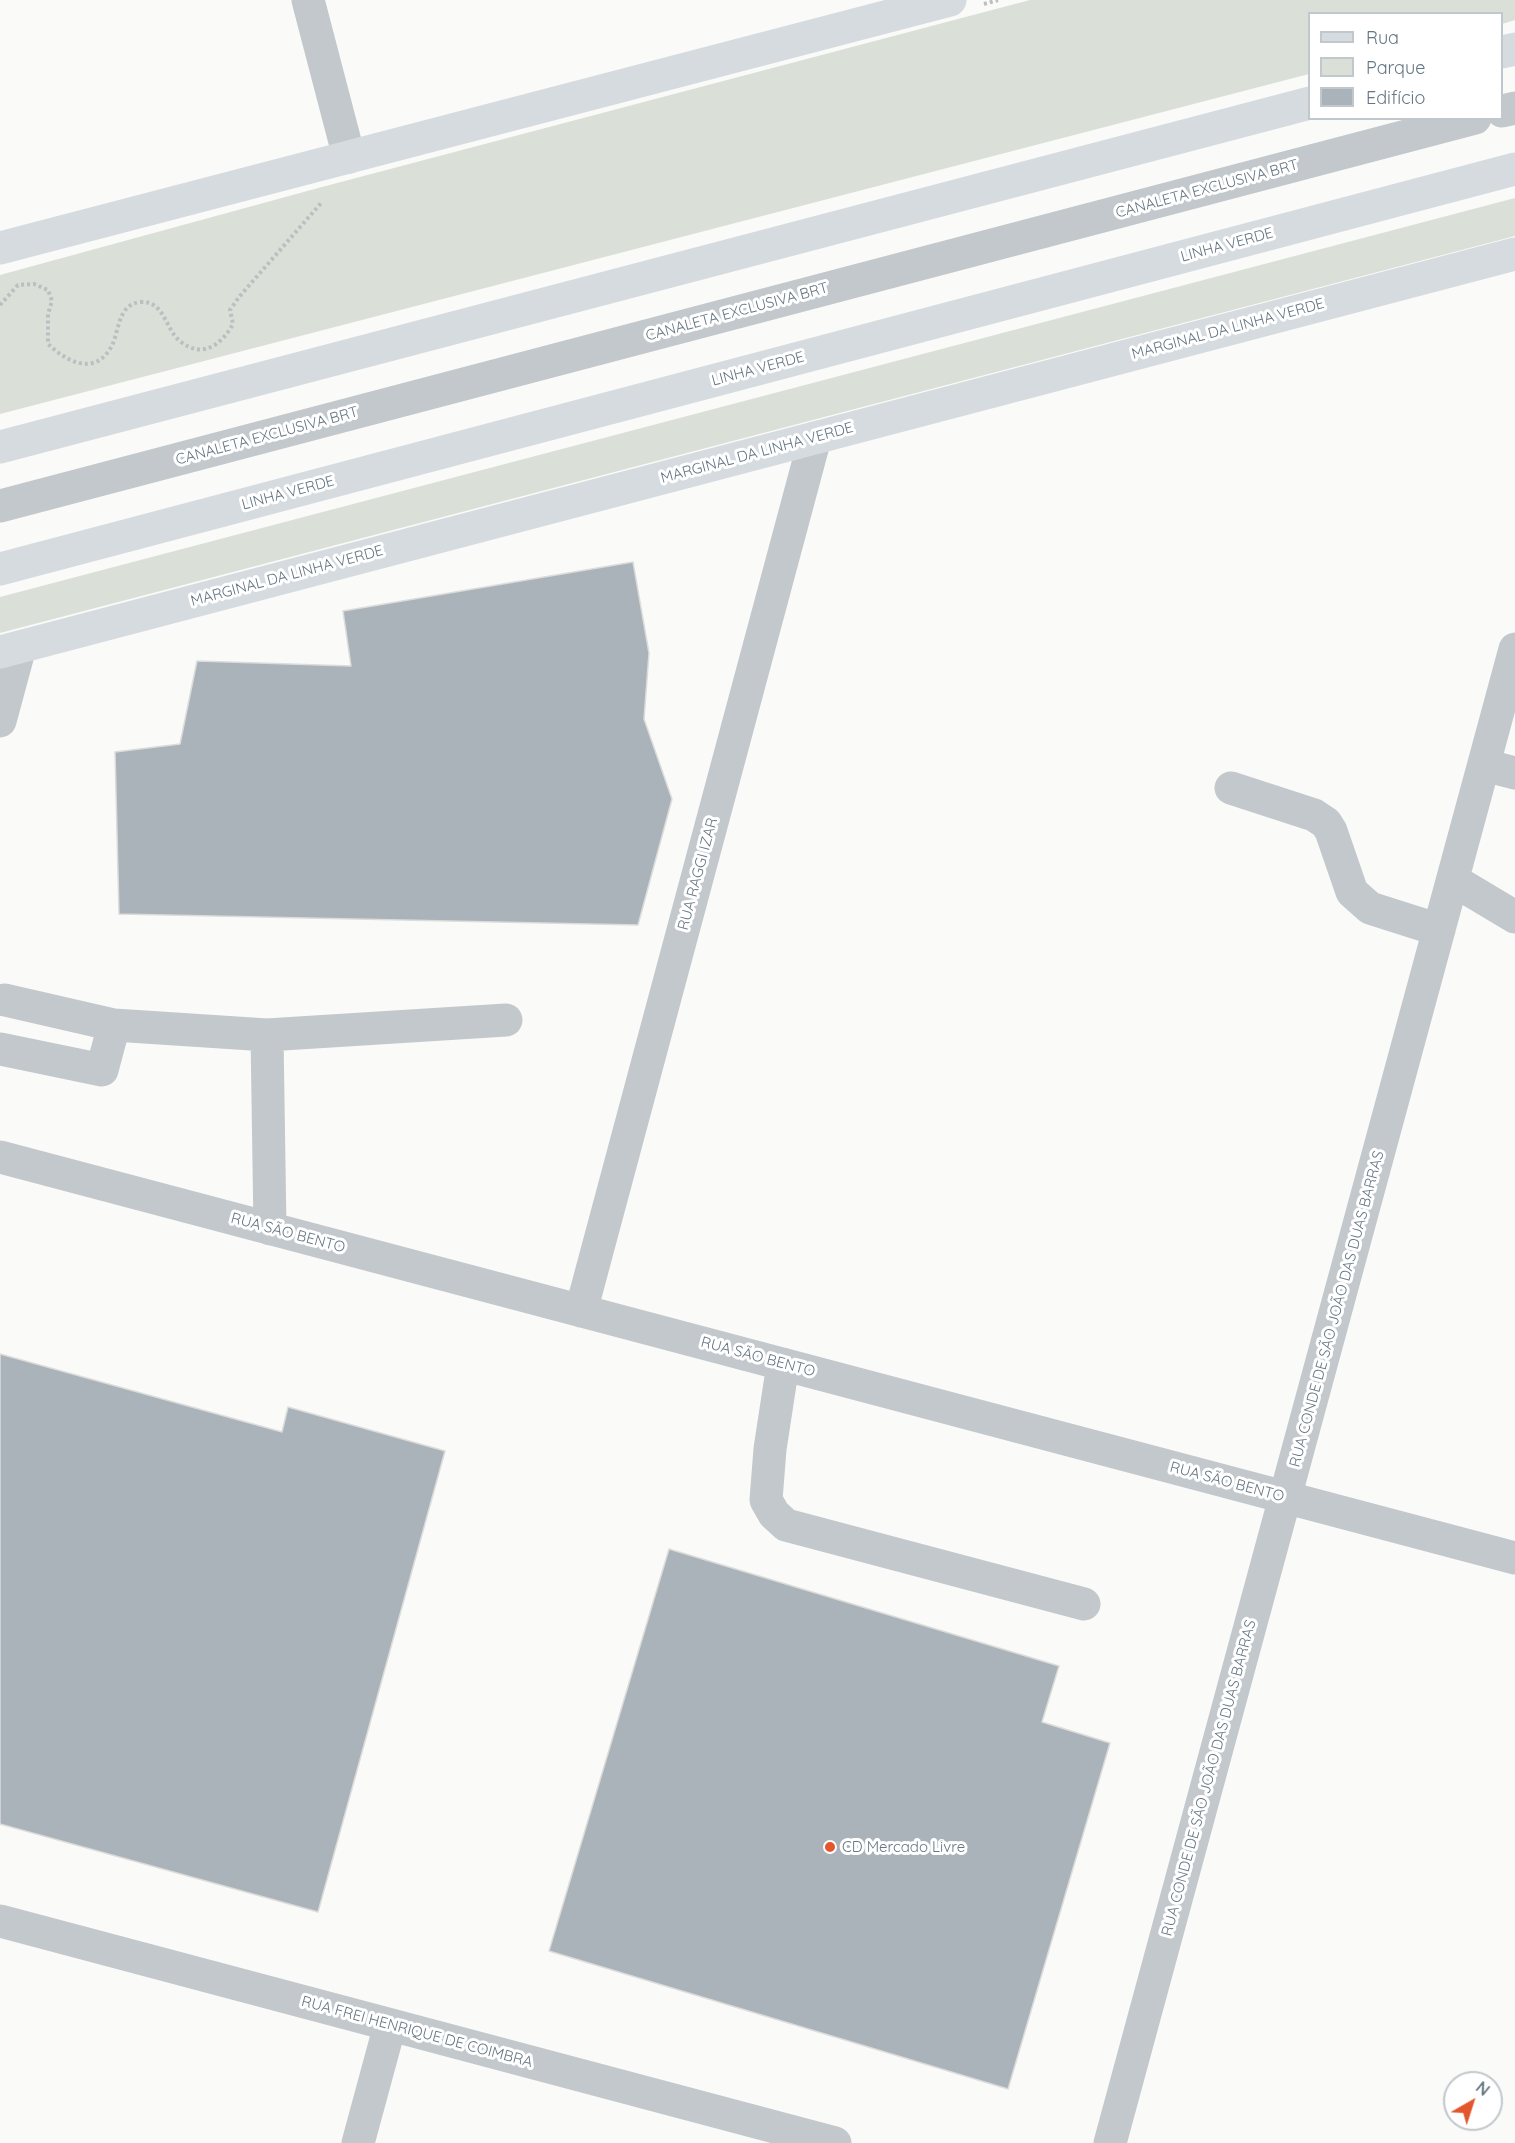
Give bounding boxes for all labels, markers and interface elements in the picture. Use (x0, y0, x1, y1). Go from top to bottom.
legend (1308, 12, 1503, 120)
text: Rua (1366, 26, 1399, 49)
text: Parque (1366, 56, 1425, 79)
text: Edifício (1366, 86, 1425, 109)
street label: CANALETA EXCLUSIVA BRT (1114, 156, 1300, 222)
street label: LINHA VERDE (1179, 224, 1275, 266)
street label: CANALETA EXCLUSIVA BRT (644, 279, 830, 345)
street label: MARGINAL DA LINHA VERDE (1130, 295, 1326, 363)
street label: LINHA VERDE (710, 348, 806, 390)
street label: CANALETA EXCLUSIVA BRT (174, 403, 360, 469)
street label: MARGINAL DA LINHA VERDE (659, 419, 855, 487)
street label: LINHA VERDE (240, 472, 336, 514)
street label: MARGINAL DA LINHA VERDE (189, 542, 385, 610)
street label: RUA RAGGI IZAR (674, 816, 722, 932)
street label: RUA CONDE DE SÃO JOÃO DAS DUAS BARRAS (1286, 1149, 1388, 1469)
street label: RUA SÃO BENTO (229, 1209, 347, 1257)
street label: RUA SÃO BENTO (699, 1333, 817, 1381)
street label: RUA SÃO BENTO (1168, 1458, 1286, 1506)
street label: RUA CONDE DE SÃO JOÃO DAS DUAS BARRAS (1158, 1618, 1260, 1938)
place label: CD Mercado Livre (842, 1838, 965, 1856)
marker: CD Mercado Livre (823, 1840, 837, 1854)
street label: RUA FREI HENRIQUE DE COIMBRA (299, 1992, 535, 2072)
north arrow (1443, 2071, 1503, 2131)
text: N (1472, 2077, 1494, 2100)

